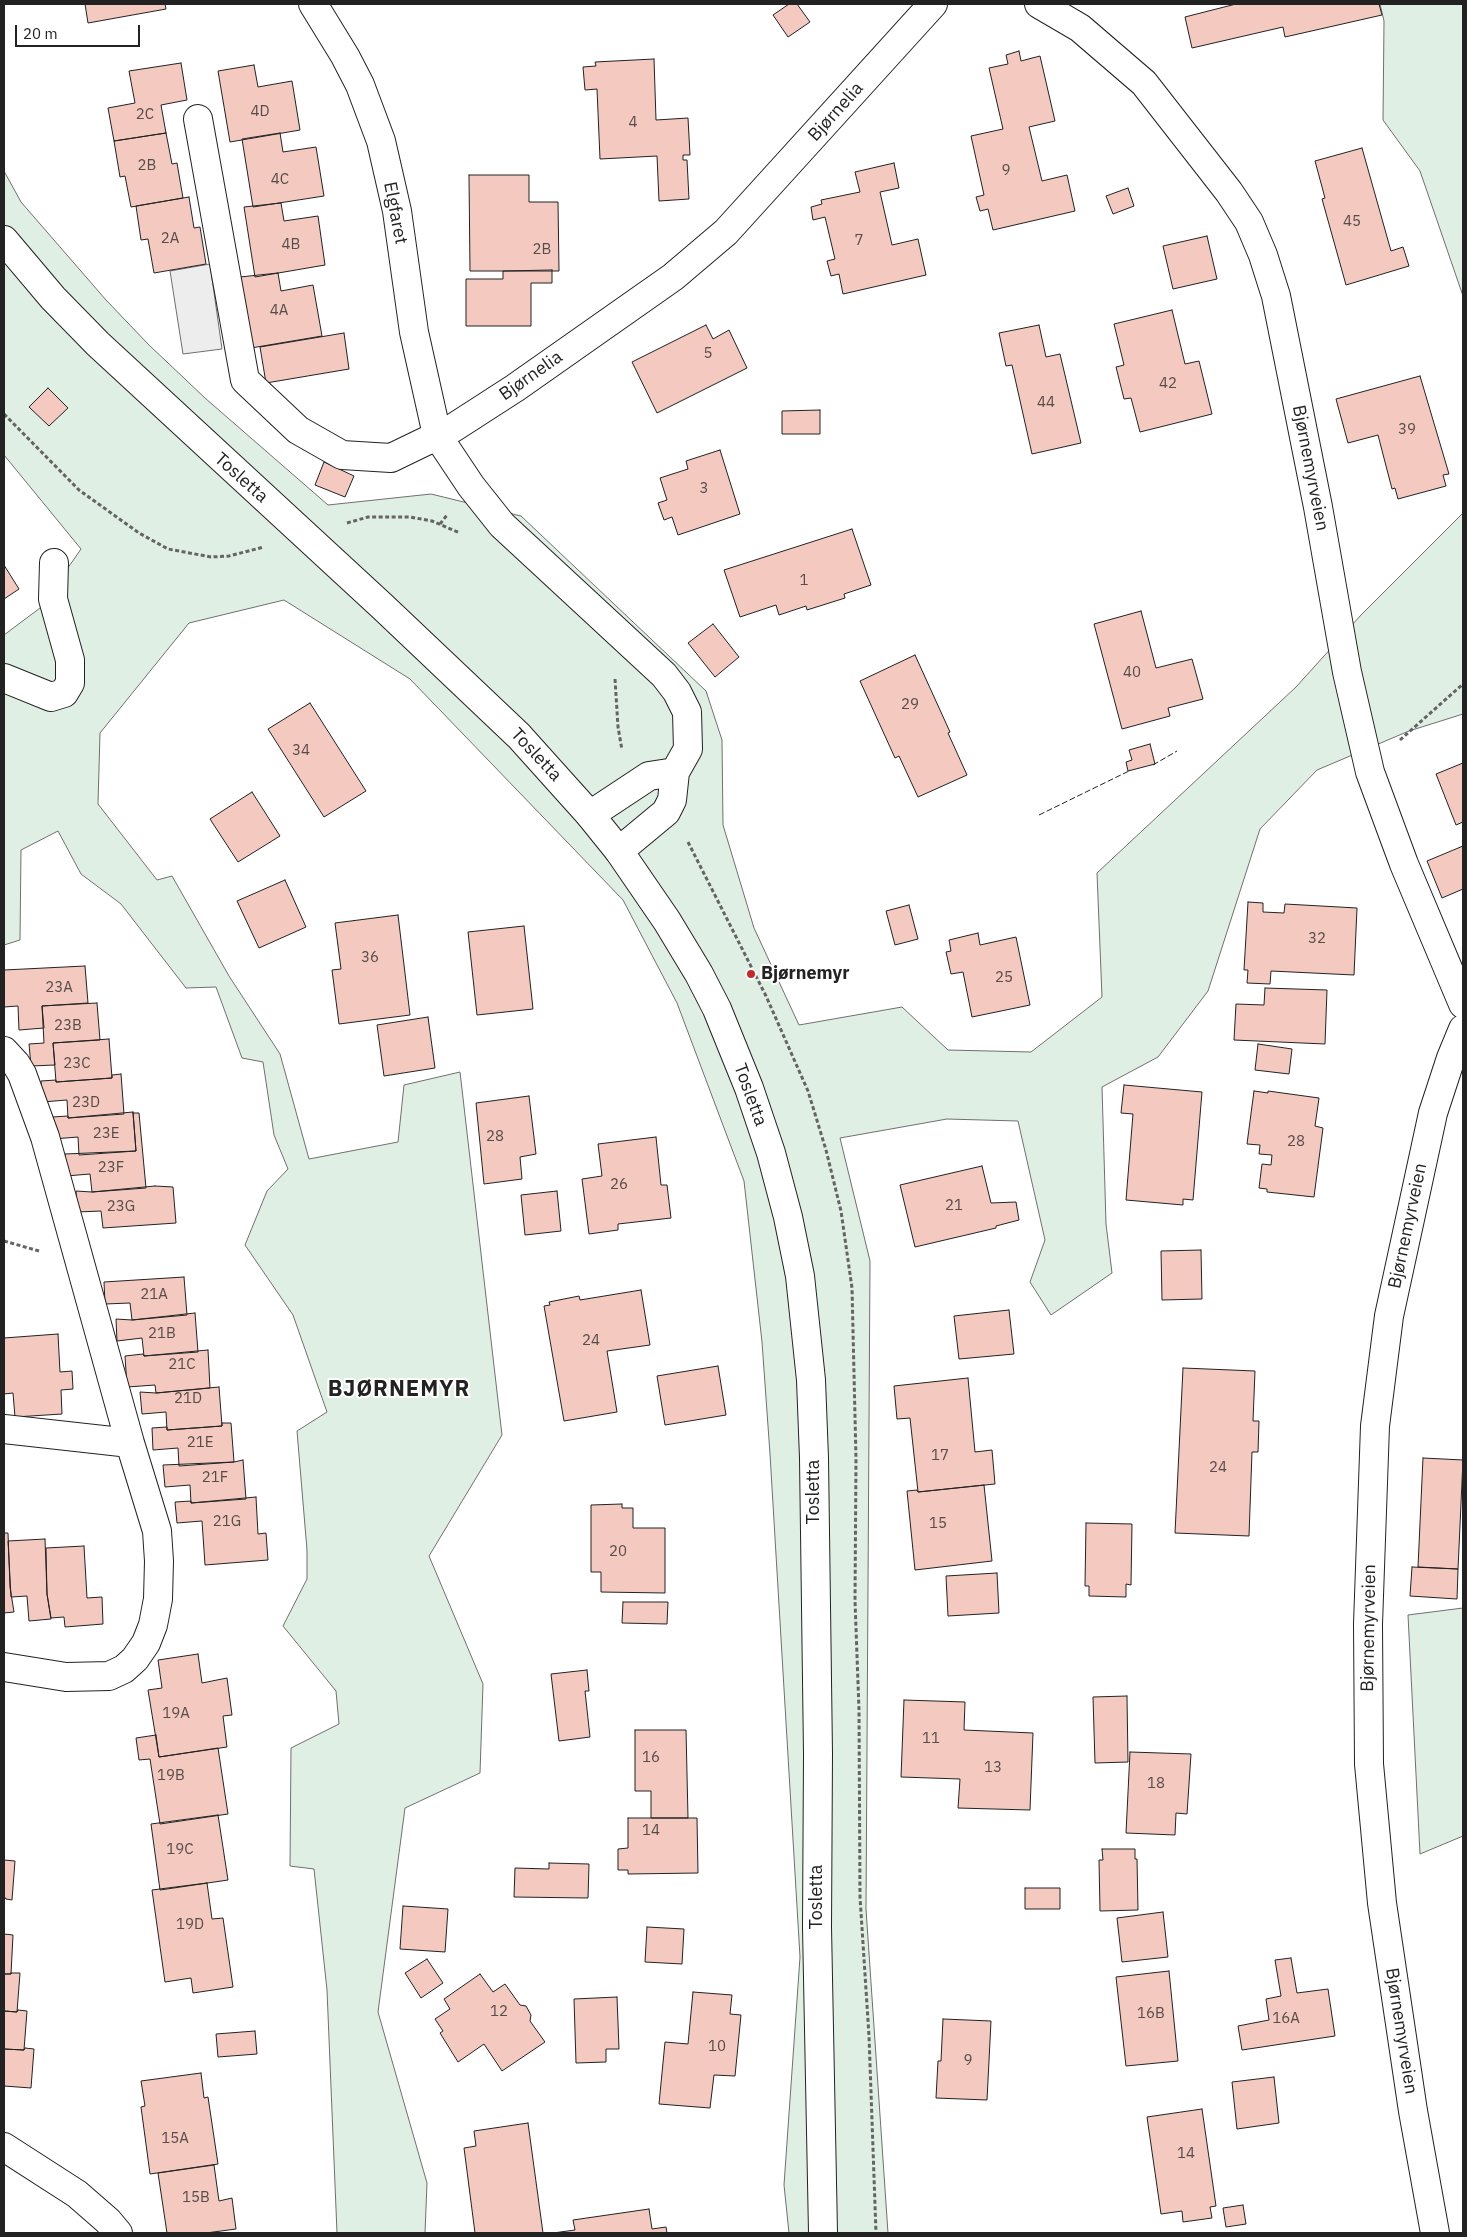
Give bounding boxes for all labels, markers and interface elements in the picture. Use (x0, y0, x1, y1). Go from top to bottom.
scale bar (18, 15, 142, 47)
text: 20 m (23, 24, 58, 43)
street label: Bjørnelia (804, 78, 868, 146)
house number: 4D (250, 103, 270, 121)
house number: 2C (136, 106, 154, 124)
house number: 4 (629, 114, 637, 132)
house number: 2B (138, 157, 156, 175)
house number: 9 (1002, 162, 1010, 180)
house number: 4C (271, 171, 289, 189)
street label: Elgfaret (378, 180, 412, 246)
house number: 45 (1343, 213, 1361, 231)
house number: 2A (161, 230, 179, 248)
house number: 7 (855, 232, 863, 250)
house number: 4B (282, 236, 300, 254)
house number: 2B (533, 241, 551, 259)
house number: 4A (270, 302, 288, 320)
house number: 5 (704, 345, 712, 363)
street label: Bjørnelia (495, 346, 567, 406)
house number: 42 (1159, 375, 1177, 393)
house number: 44 (1037, 394, 1055, 412)
street label: Bjørnemyrveien (1287, 403, 1333, 533)
house number: 39 (1398, 421, 1416, 439)
street label: Tosletta (210, 448, 272, 508)
house number: 3 (700, 480, 708, 498)
house number: 1 (800, 572, 808, 590)
house number: 40 (1123, 664, 1141, 682)
house number: 29 (901, 696, 919, 714)
street label: Tosletta (506, 724, 566, 786)
house number: 34 (292, 742, 310, 760)
house number: 32 (1308, 930, 1326, 948)
house number: 36 (361, 949, 379, 967)
place label: Bjørnemyr (761, 963, 849, 985)
marker: Bjørnemyr (745, 968, 757, 980)
house number: 25 (995, 969, 1013, 987)
house number: 23A (45, 979, 73, 997)
house number: 23B (54, 1017, 82, 1035)
house number: 23C (63, 1055, 91, 1073)
street label: Tosletta (729, 1061, 771, 1129)
house number: 23D (72, 1094, 100, 1112)
house number: 23E (93, 1125, 119, 1143)
house number: 28 (486, 1128, 504, 1146)
house number: 28 (1287, 1133, 1305, 1151)
house number: 23F (98, 1159, 124, 1177)
street label: Bjørnemyrveien (1384, 1161, 1432, 1291)
house number: 26 (610, 1176, 628, 1194)
house number: 21 (945, 1197, 963, 1215)
house number: 23G (107, 1198, 135, 1216)
house number: 21A (140, 1286, 168, 1304)
house number: 21B (148, 1325, 176, 1343)
house number: 24 (582, 1332, 600, 1350)
house number: 21C (168, 1356, 196, 1374)
district label: BJØRNEMYR (327, 1377, 471, 1403)
house number: 21D (174, 1390, 202, 1408)
house number: 21E (187, 1434, 213, 1452)
house number: 17 (931, 1447, 949, 1465)
house number: 24 (1209, 1459, 1227, 1477)
street label: Tosletta (803, 1460, 825, 1524)
house number: 21F (202, 1469, 228, 1487)
house number: 21G (213, 1513, 241, 1531)
house number: 15 (929, 1515, 947, 1533)
house number: 20 (609, 1543, 627, 1561)
street label: Bjørnemyrveien (1357, 1564, 1381, 1692)
house number: 19A (162, 1705, 190, 1723)
house number: 11 (922, 1730, 940, 1748)
house number: 16 (642, 1749, 660, 1767)
house number: 13 (984, 1759, 1002, 1777)
house number: 19B (157, 1767, 185, 1785)
house number: 18 (1147, 1775, 1165, 1793)
house number: 14 (642, 1822, 660, 1840)
house number: 19C (166, 1841, 194, 1859)
street label: Tosletta (806, 1865, 828, 1929)
house number: 19D (176, 1916, 204, 1934)
street label: Bjørnemyrveien (1380, 1966, 1422, 2096)
house number: 12 (490, 2003, 508, 2021)
house number: 16B (1137, 2005, 1165, 2023)
house number: 16A (1272, 2010, 1300, 2028)
house number: 10 (708, 2038, 726, 2056)
house number: 9 (964, 2052, 972, 2070)
house number: 15A (161, 2130, 189, 2148)
house number: 14 (1177, 2145, 1195, 2163)
house number: 15B (182, 2189, 210, 2207)

